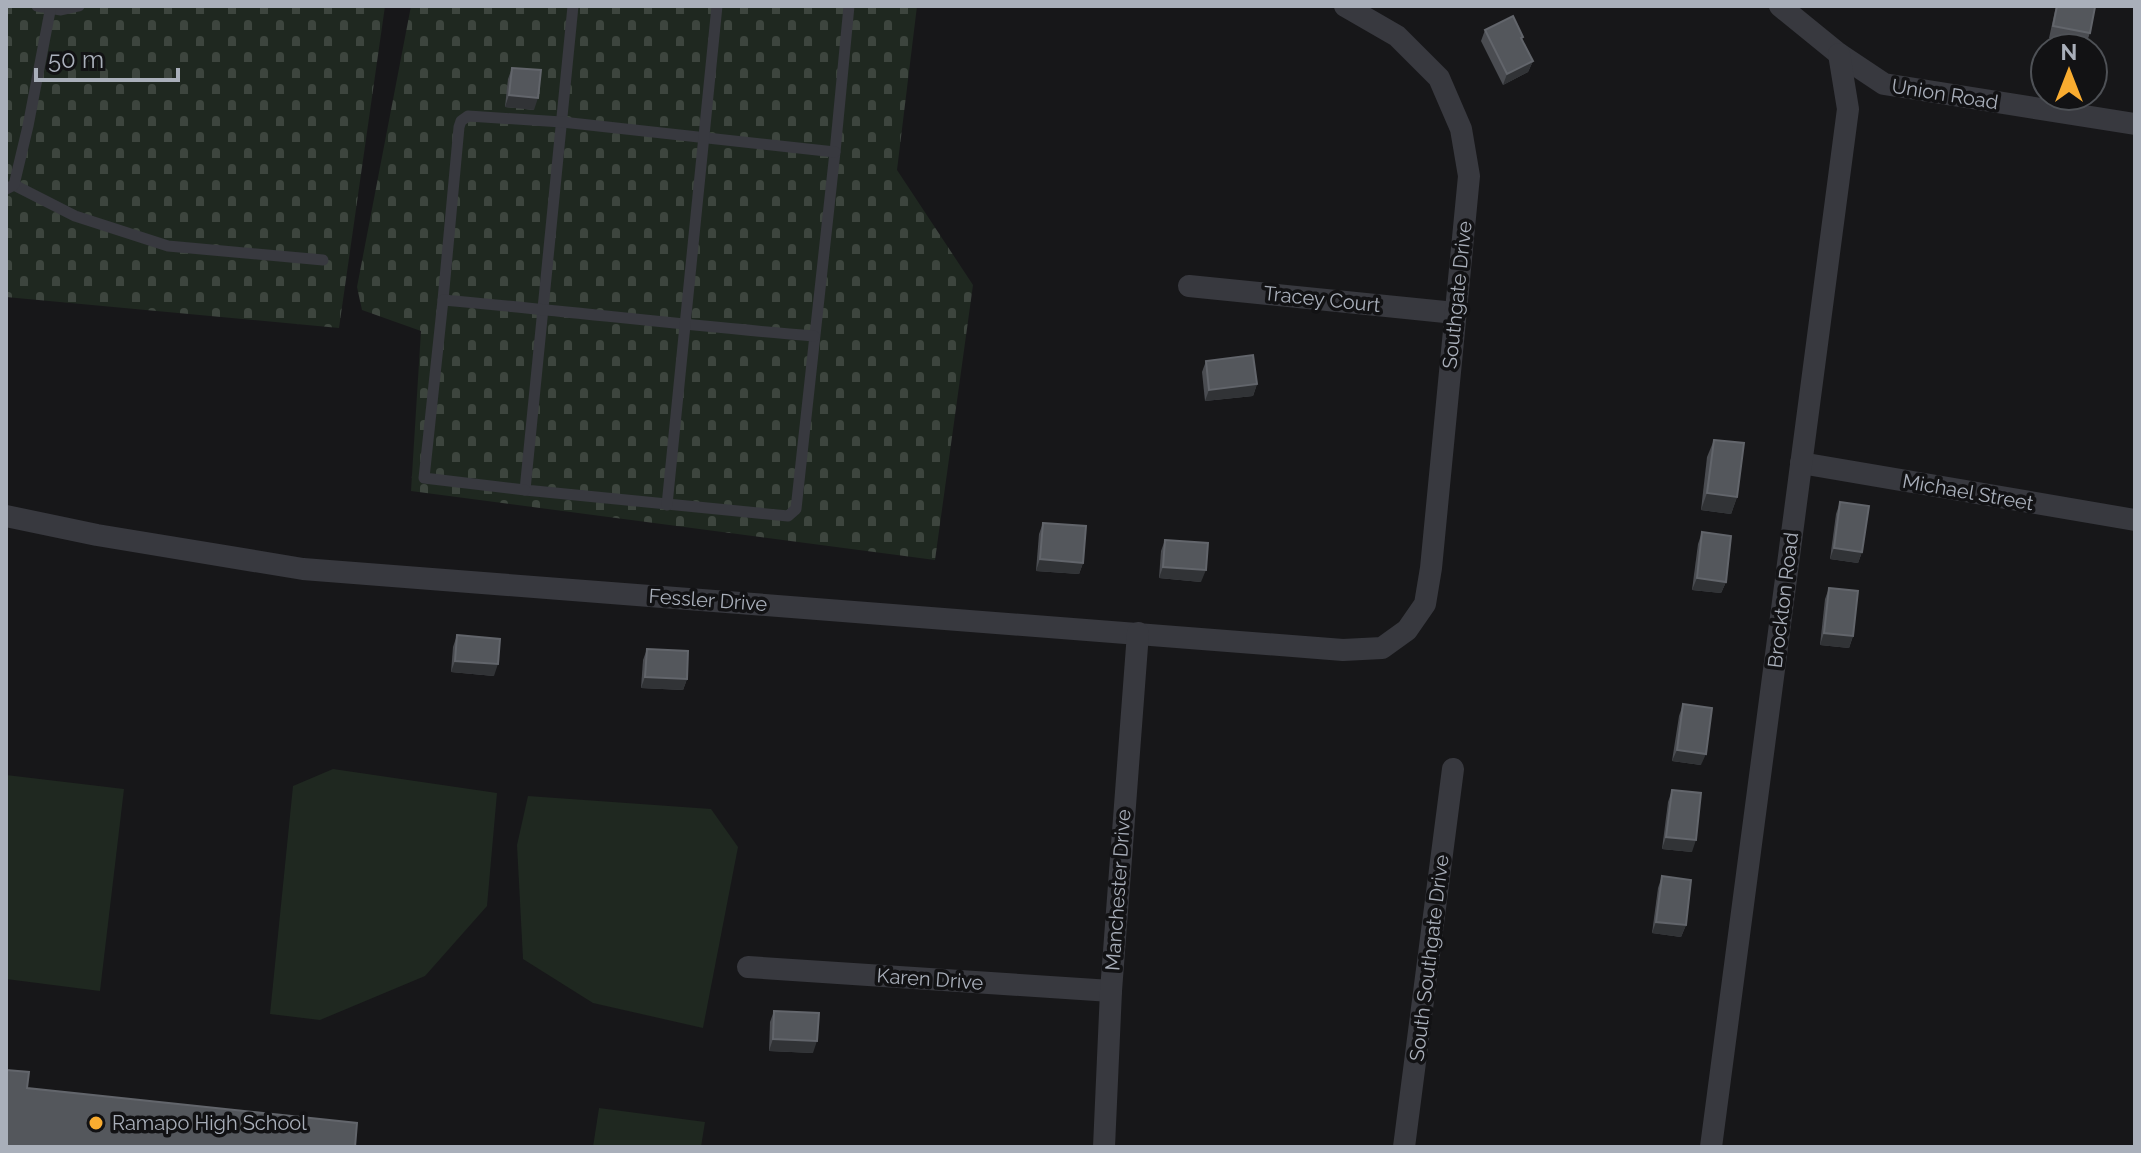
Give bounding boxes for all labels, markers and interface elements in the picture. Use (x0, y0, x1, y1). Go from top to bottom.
scale bar (36, 32, 178, 82)
north arrow (2029, 32, 2109, 112)
text: N (2061, 39, 2077, 65)
text: 50 m (48, 45, 104, 74)
street label: Union Road (1890, 74, 2000, 114)
street label: Southgate Drive (1437, 220, 1477, 370)
street label: Tracey Court (1262, 281, 1382, 317)
street label: Michael Street (1901, 469, 2036, 515)
street label: Brockton Road (1763, 531, 1803, 669)
street label: Fessler Drive (648, 584, 768, 616)
street label: Manchester Drive (1100, 808, 1136, 971)
street label: South Southgate Drive (1404, 853, 1454, 1063)
street label: Karen Drive (876, 963, 984, 995)
place label: Ramapo High School (112, 1111, 307, 1135)
marker: Ramapo High School (87, 1114, 105, 1132)

